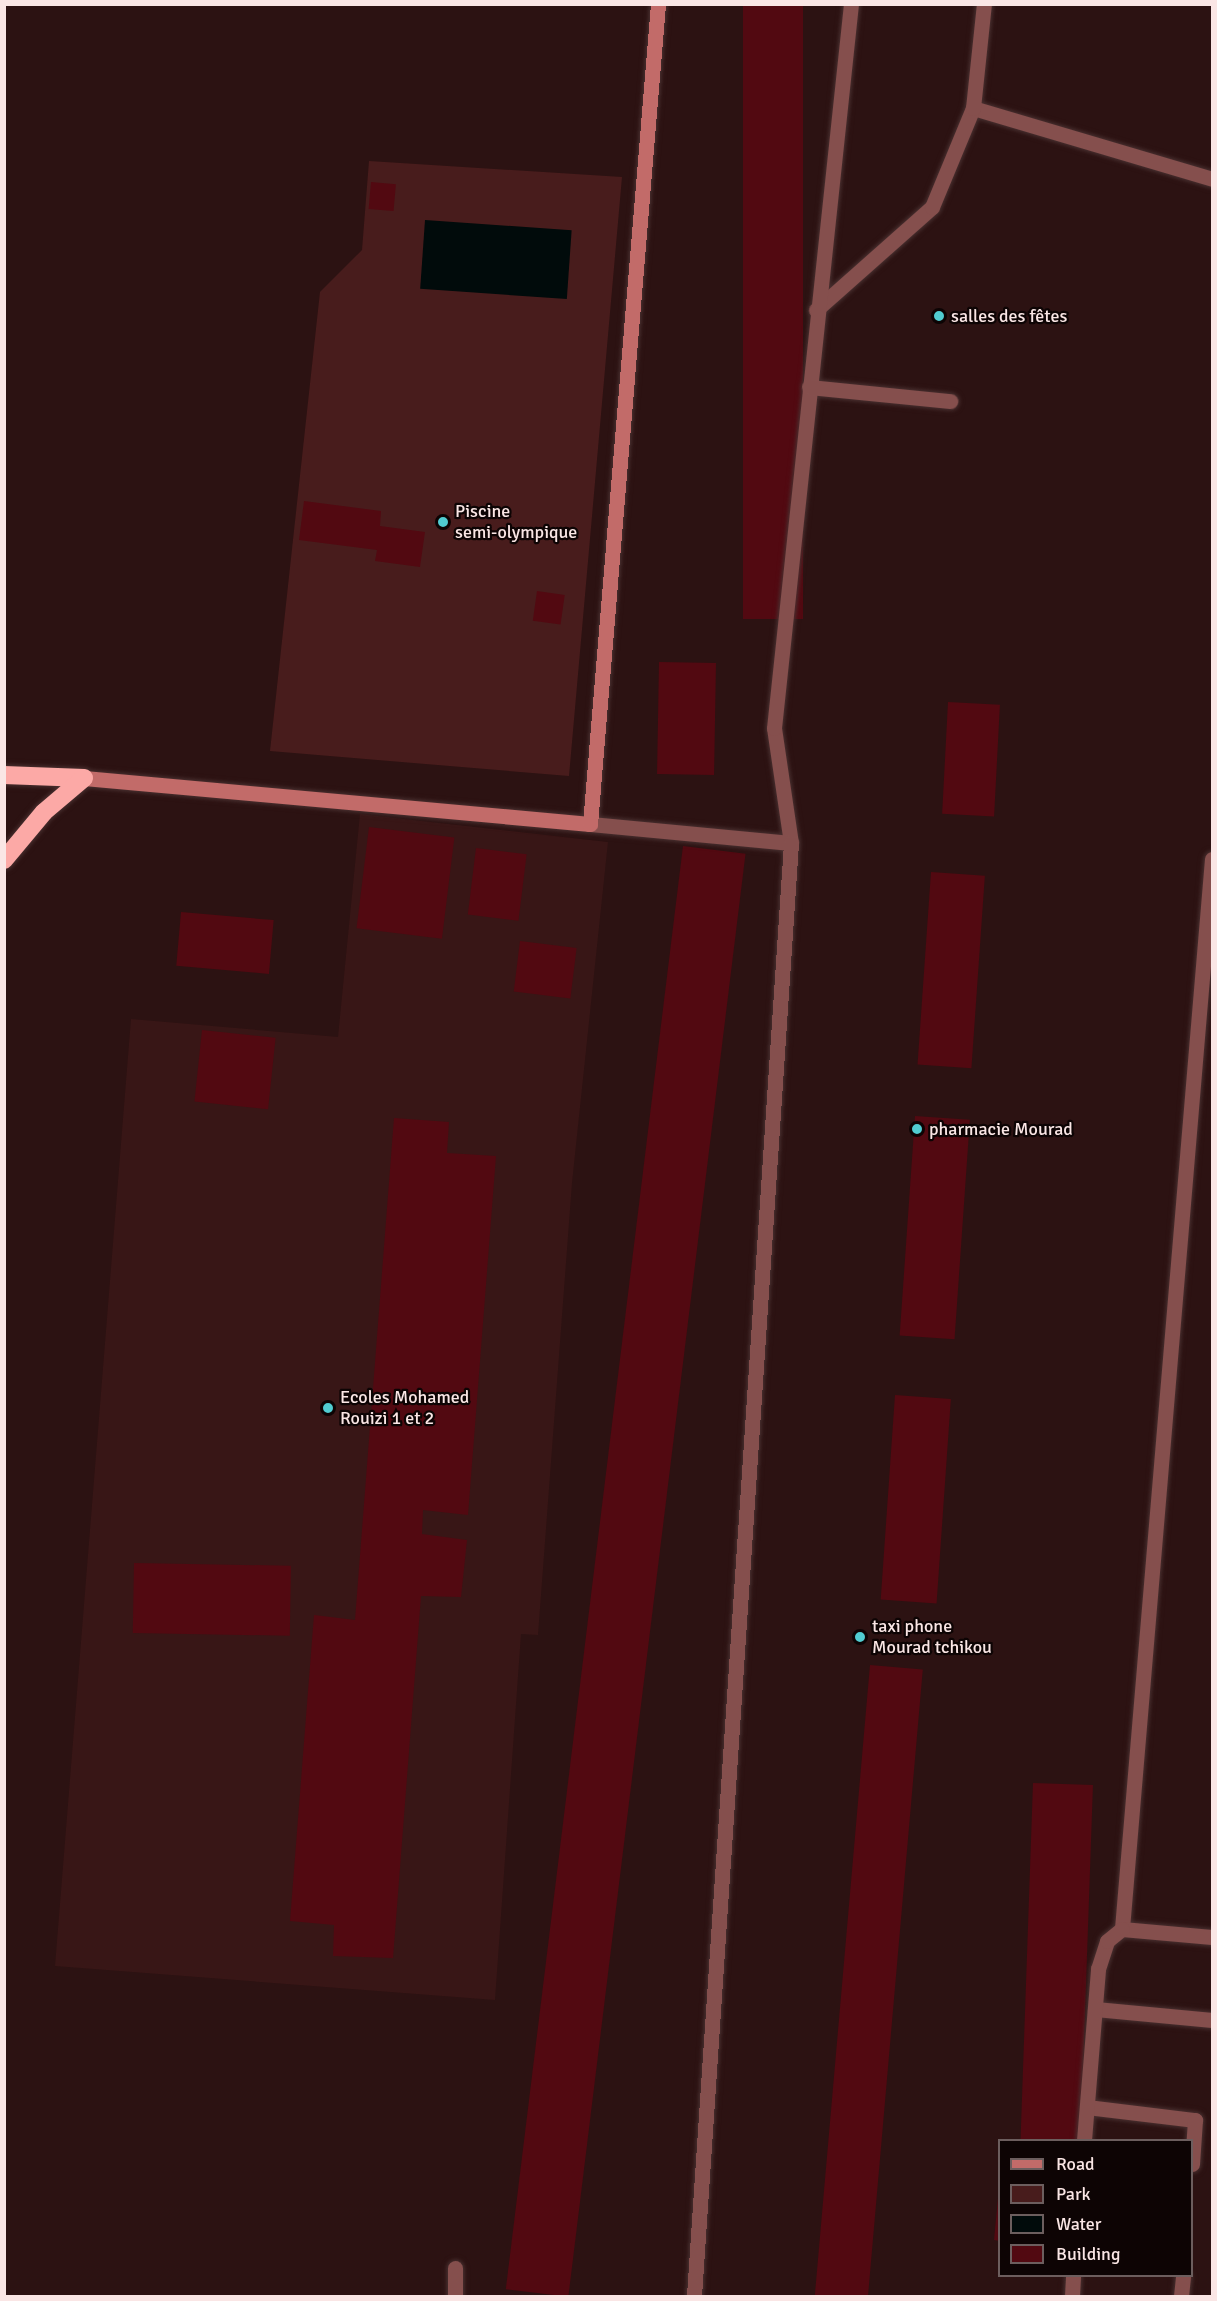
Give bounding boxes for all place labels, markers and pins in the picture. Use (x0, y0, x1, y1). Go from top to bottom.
place label: salles des fêtes (951, 305, 1067, 327)
marker: salles des fêtes (932, 309, 946, 323)
place label: Piscine semi-olympique (455, 501, 577, 544)
marker: Piscine semi-olympique (436, 515, 450, 529)
place label: pharmacie Mourad (929, 1118, 1073, 1140)
marker: pharmacie Mourad (910, 1122, 924, 1136)
place label: Ecoles Mohamed Rouizi 1 et 2 (340, 1387, 469, 1430)
marker: Ecoles Mohamed Rouizi 1 et 2 (321, 1401, 335, 1415)
place label: taxi phone Mourad tchikou (872, 1616, 992, 1658)
marker: taxi phone Mourad tchikou (853, 1630, 867, 1644)

